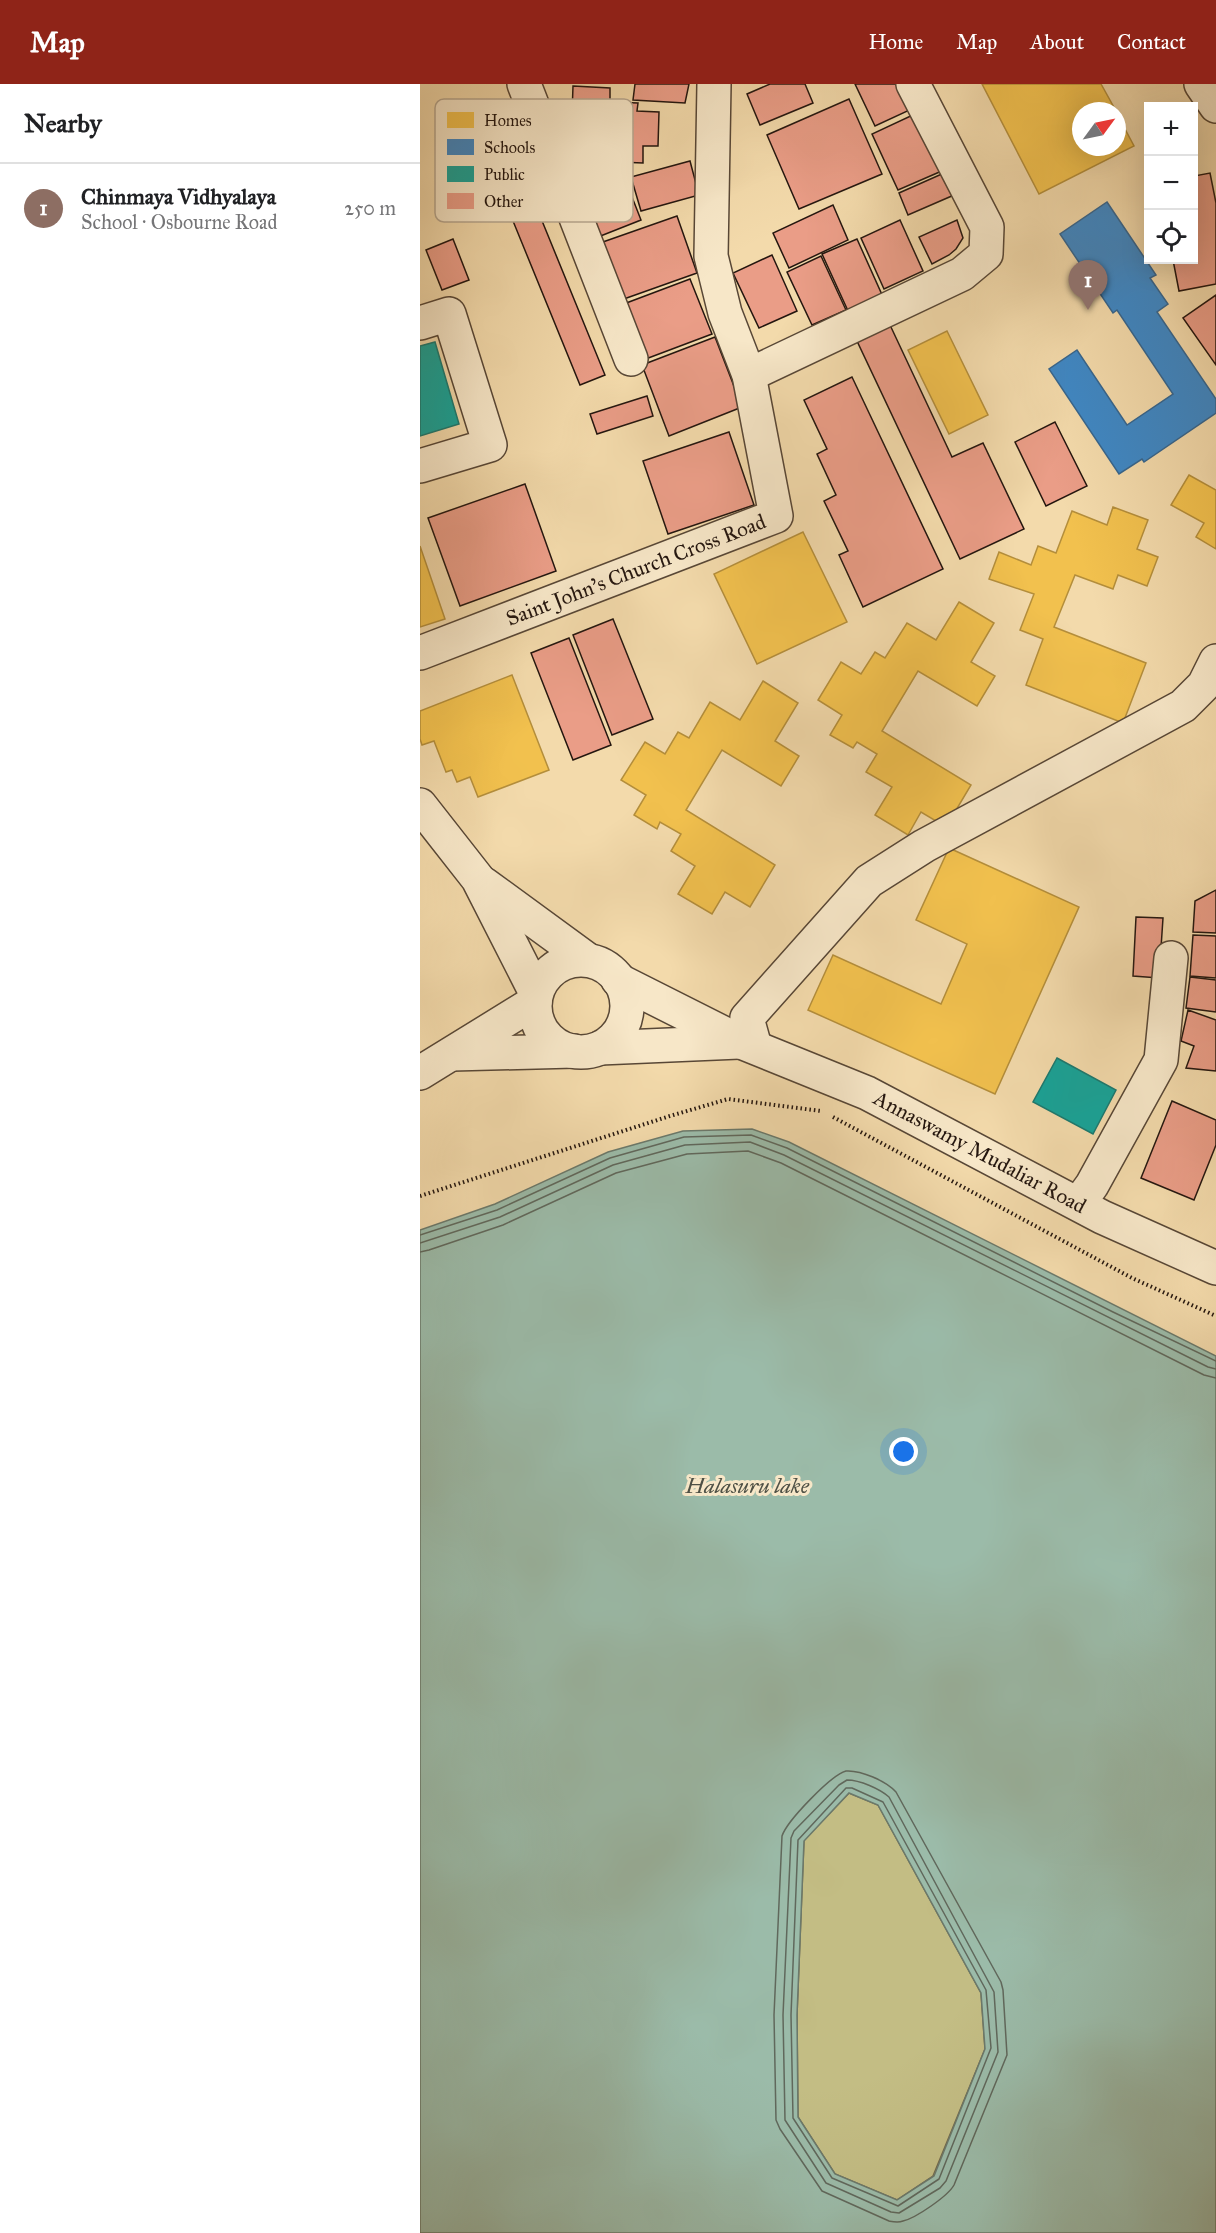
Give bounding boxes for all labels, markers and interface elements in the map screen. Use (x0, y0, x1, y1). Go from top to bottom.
text: Map (30, 25, 85, 60)
text: Home (868, 29, 923, 55)
text: Map (956, 29, 997, 55)
text: About (1030, 29, 1084, 55)
text: Contact (1117, 29, 1186, 55)
legend (435, 99, 633, 222)
north arrow (1072, 102, 1126, 156)
map controls (1144, 102, 1198, 264)
button: + (1144, 102, 1198, 156)
text: Nearby (24, 107, 102, 139)
text: Homes (484, 111, 532, 130)
text: Schools (484, 138, 535, 157)
button: − (1144, 156, 1198, 210)
text: Public (484, 165, 525, 184)
text: Chinmaya Vidhyalaya (81, 183, 276, 210)
text: Other (484, 192, 523, 211)
text: 1 (40, 196, 47, 220)
text: 250 m (344, 196, 396, 220)
text: School · Osbourne Road (81, 210, 277, 234)
button: locate (1144, 210, 1198, 264)
pin: 1 (1068, 260, 1108, 310)
street label: Saint John's Church Cross Road (502, 508, 770, 632)
street label: Annaswamy Mudaliar Road (868, 1084, 1091, 1219)
your location (889, 1437, 918, 1466)
water label: Halasuru lake (684, 1472, 810, 1499)

